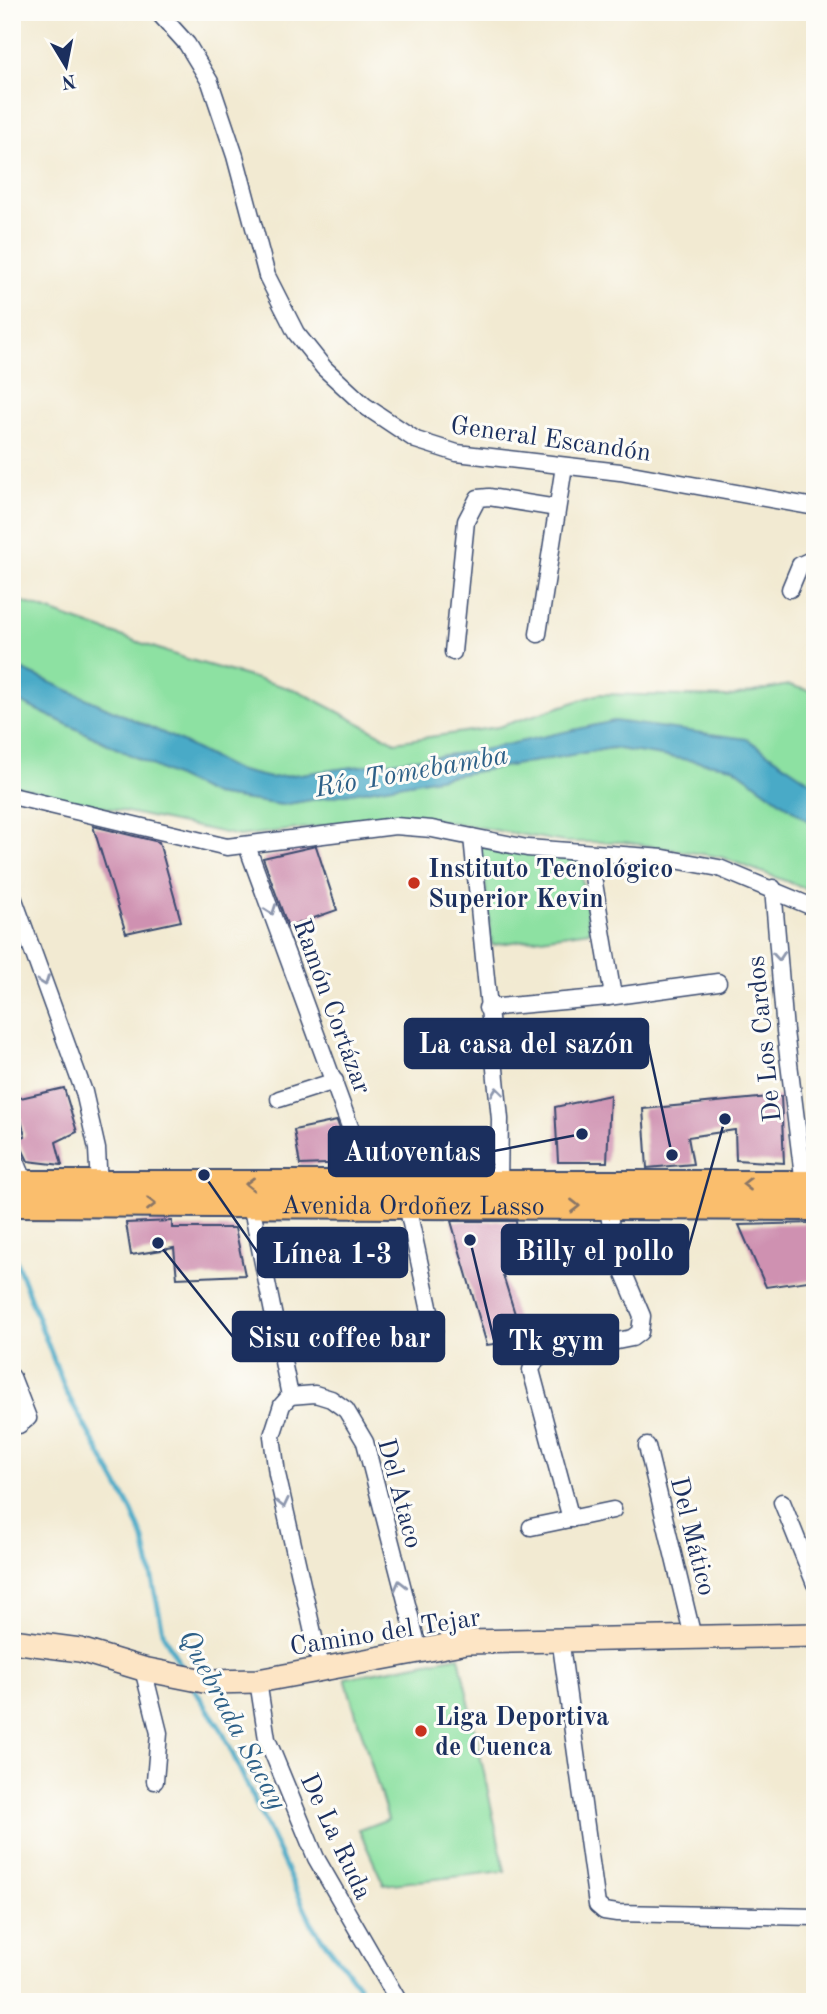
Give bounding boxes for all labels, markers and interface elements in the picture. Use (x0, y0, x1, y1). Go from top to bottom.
north arrow (32, 32, 102, 102)
text: N (59, 70, 77, 91)
street label: General Escandón (449, 413, 653, 467)
water label: Río Tomebamba (312, 742, 510, 804)
place label: Instituto Tecnológico Superior Kevin (428, 857, 673, 913)
marker: Instituto Tecnológico Superior Kevin (406, 875, 422, 891)
one-way arrow (263, 904, 277, 916)
street label: Ramón Cortázar (287, 916, 375, 1098)
one-way arrow (771, 950, 786, 961)
street label: De Los Cardos (743, 954, 787, 1123)
one-way arrow (36, 975, 50, 987)
callout: La casa del sazón (405, 1019, 648, 1068)
text: La casa del sazón (418, 1032, 634, 1060)
one-way arrow (489, 1086, 504, 1098)
callout: Autoventas (329, 1127, 494, 1176)
text: Autoventas (343, 1140, 481, 1168)
one-way arrow (741, 1176, 751, 1192)
one-way arrow (244, 1177, 255, 1192)
street label: Avenida Ordoñez Lasso (281, 1193, 545, 1221)
one-way arrow (147, 1196, 157, 1212)
one-way arrow (570, 1198, 581, 1214)
callout: Billy el pollo (502, 1225, 688, 1274)
callout: Línea 1-3 (258, 1228, 407, 1277)
text: Billy el pollo (516, 1239, 674, 1267)
text: Línea 1-3 (272, 1242, 392, 1270)
callout: Sisu coffee bar (233, 1312, 444, 1361)
callout: Tk gym (494, 1315, 618, 1364)
text: Sisu coffee bar (247, 1326, 431, 1354)
text: Tk gym (508, 1329, 604, 1357)
street label: Del Ataco (372, 1436, 426, 1551)
street label: Del Mático (665, 1474, 719, 1599)
one-way arrow (275, 1497, 290, 1509)
one-way arrow (394, 1579, 408, 1591)
street label: Camino del Tejar (288, 1605, 483, 1661)
water label: Quebrada Sacay (172, 1626, 291, 1815)
place label: Liga Deportiva de Cuenca (435, 1705, 609, 1761)
marker: Liga Deportiva de Cuenca (413, 1723, 429, 1739)
street label: De La Ruda (295, 1770, 376, 1904)

